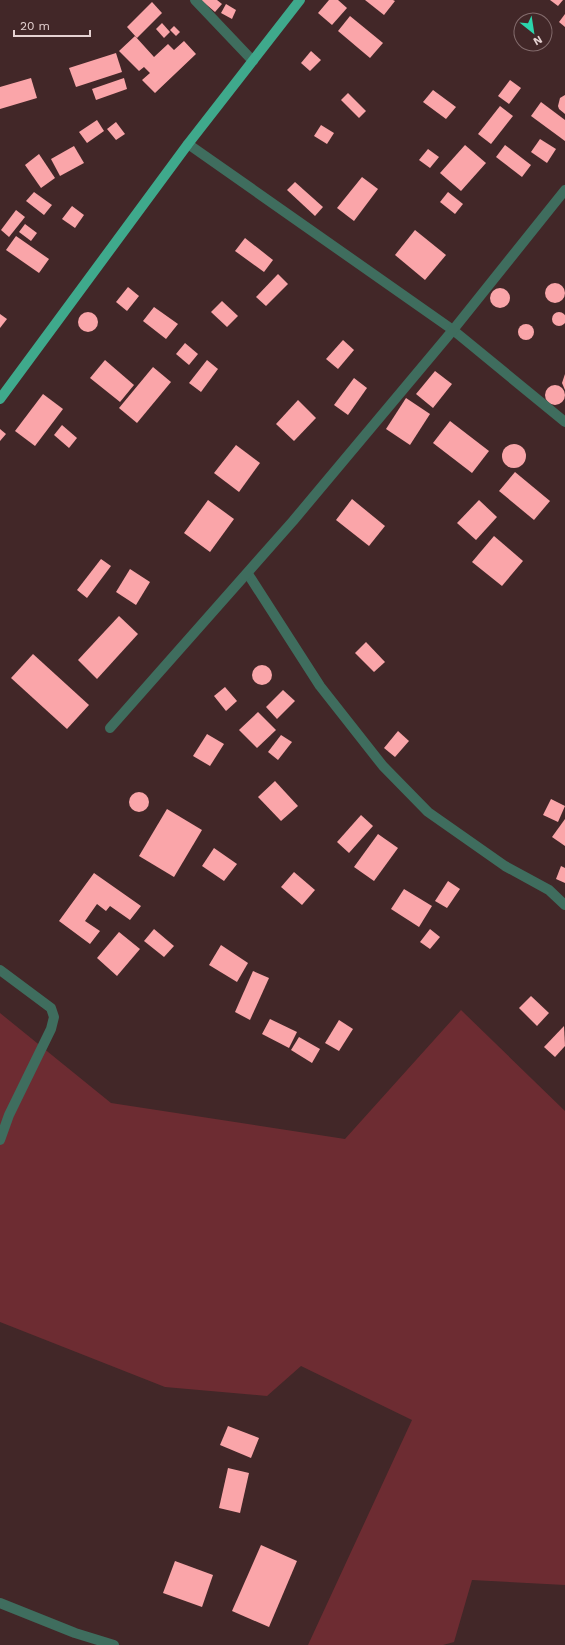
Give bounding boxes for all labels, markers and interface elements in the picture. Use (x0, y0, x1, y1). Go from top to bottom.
scale bar (14, 12, 90, 38)
north arrow (513, 12, 553, 52)
text: 20 m (20, 19, 50, 33)
text: N (531, 33, 545, 48)

